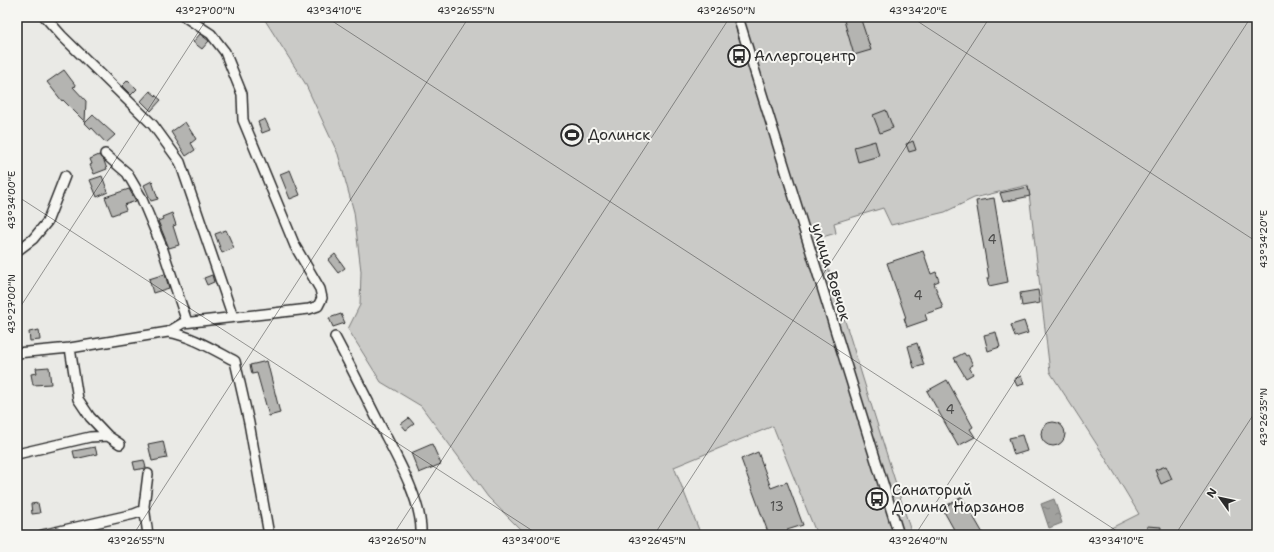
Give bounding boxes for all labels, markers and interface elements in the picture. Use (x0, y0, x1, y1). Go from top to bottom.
text: 43°27'00"N (175, 4, 235, 17)
text: 43°34'10"E (306, 4, 362, 17)
text: 43°26'55"N (437, 4, 495, 17)
text: 43°26'50"N (697, 4, 755, 17)
text: 43°34'20"E (889, 4, 947, 17)
bus stop icon: Аллергоцентр (726, 43, 752, 69)
place label: Аллергоцентр (754, 46, 856, 66)
sports icon: Долинск (559, 122, 585, 148)
place label: Долинск (588, 125, 650, 145)
text: 43°34'00"E (5, 171, 18, 229)
text: 43°34'20"E (1257, 210, 1270, 268)
street label: улица Вовчок (807, 221, 855, 323)
house number: 4 (987, 231, 997, 248)
text: 43°27'00"N (5, 274, 18, 334)
house number: 4 (913, 287, 923, 304)
text: 43°26'35"N (1257, 388, 1270, 446)
house number: 4 (945, 401, 955, 418)
north arrow (1200, 478, 1240, 518)
place label: Санаторий Долина Нарзанов (892, 480, 1024, 517)
text: N (1203, 485, 1221, 501)
bus stop icon: Санаторий Долина Нарзанов (864, 486, 890, 512)
house number: 13 (770, 498, 784, 515)
text: 43°26'55"N (107, 534, 165, 547)
text: 43°26'50"N (368, 534, 426, 547)
text: 43°34'00"E (502, 534, 560, 547)
text: 43°26'45"N (628, 534, 686, 547)
text: 43°26'40"N (888, 534, 948, 547)
text: 43°34'10"E (1088, 534, 1144, 547)

